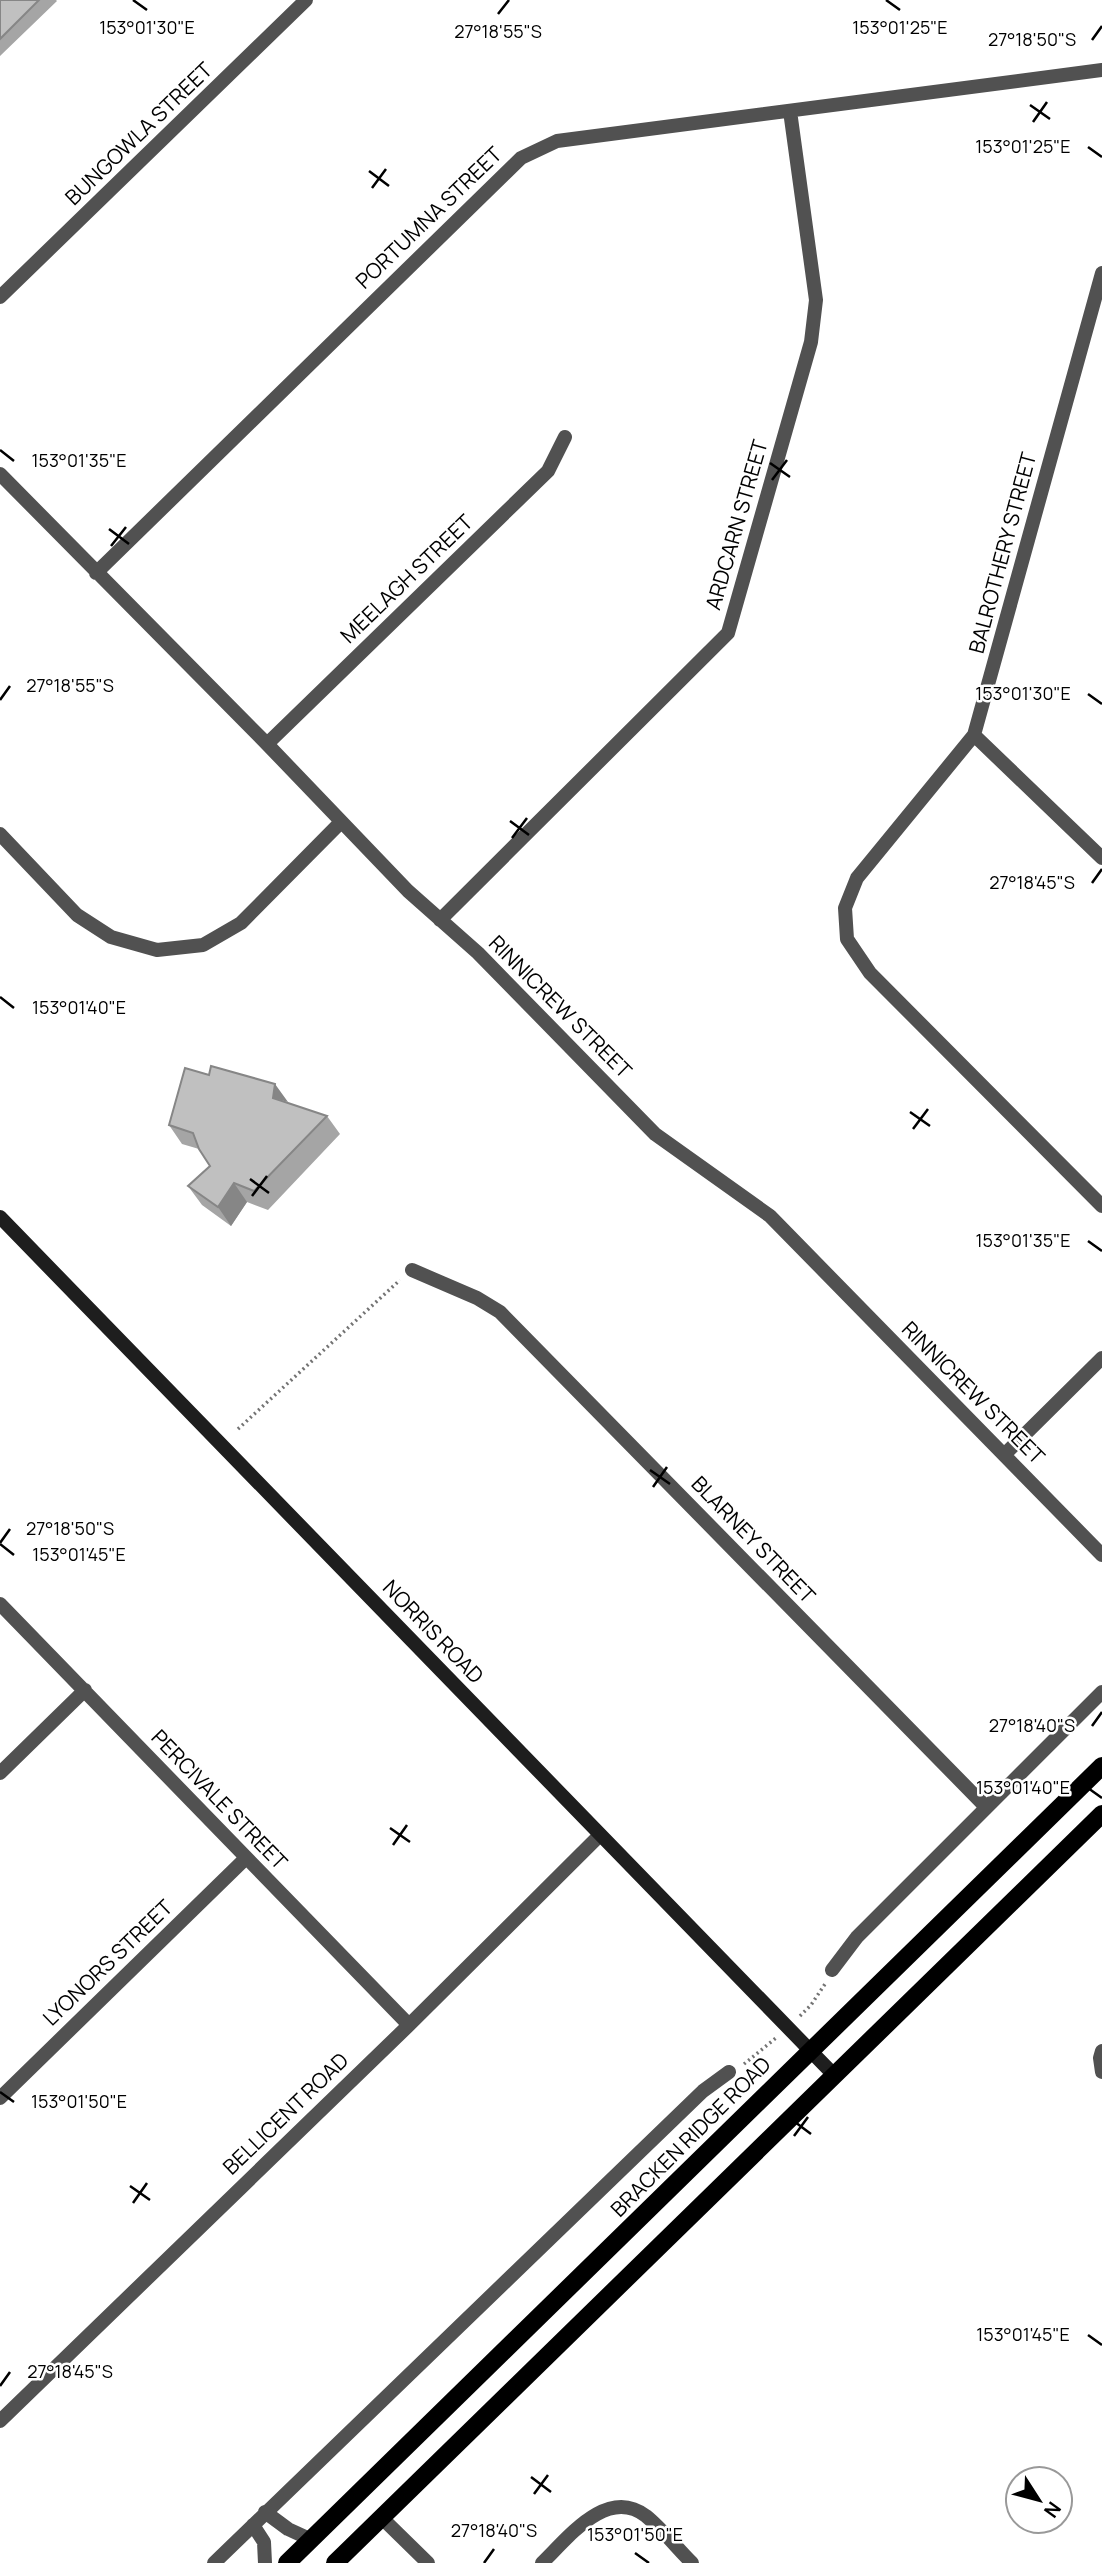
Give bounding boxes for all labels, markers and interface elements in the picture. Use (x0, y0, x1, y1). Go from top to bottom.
text: 153°01'30"E (99, 15, 195, 39)
text: 153°01'25"E (852, 15, 948, 39)
text: 27°18'55"S (454, 19, 542, 43)
text: 27°18'50"S (988, 27, 1076, 51)
street label: BUNGOWLA STREET (59, 55, 218, 211)
text: 153°01'25"E (975, 134, 1071, 158)
street label: PORTUMNA STREET (349, 140, 508, 294)
street label: ARDCARN STREET (698, 436, 774, 613)
text: 153°01'35"E (32, 448, 126, 472)
street label: BALROTHERY STREET (962, 449, 1042, 656)
street label: MEELAGH STREET (334, 508, 479, 649)
text: 27°18'55"S (26, 673, 114, 697)
text: 153°01'30"E (975, 681, 1071, 705)
text: 27°18'45"S (989, 870, 1075, 894)
street label: RINNICREW STREET (483, 929, 638, 1084)
text: 153°01'40"E (32, 995, 126, 1019)
text: 153°01'35"E (976, 1228, 1070, 1252)
street label: RINNICREW STREET (896, 1315, 1051, 1470)
street label: BLARNEY STREET (686, 1470, 822, 1609)
text: 27°18'50"S (26, 1516, 114, 1540)
text: 153°01'45"E (32, 1542, 126, 1566)
street label: NORRIS ROAD (377, 1574, 490, 1689)
text: 27°18'40"S (989, 1713, 1075, 1737)
street label: PERCIVALE STREET (146, 1723, 294, 1876)
text: 153°01'40"E (976, 1775, 1070, 1799)
street label: LYONORS STREET (37, 1893, 178, 2031)
street label: BELLICENT ROAD (217, 2046, 354, 2180)
street label: BRACKEN RIDGE ROAD (604, 2050, 776, 2222)
text: 153°01'50"E (31, 2089, 127, 2113)
text: 153°01'45"E (976, 2322, 1070, 2346)
text: 27°18'45"S (27, 2359, 113, 2383)
north arrow (1004, 2465, 1074, 2535)
text: N (1038, 2497, 1067, 2523)
text: 27°18'40"S (451, 2518, 537, 2542)
text: 153°01'50"E (587, 2522, 683, 2546)

